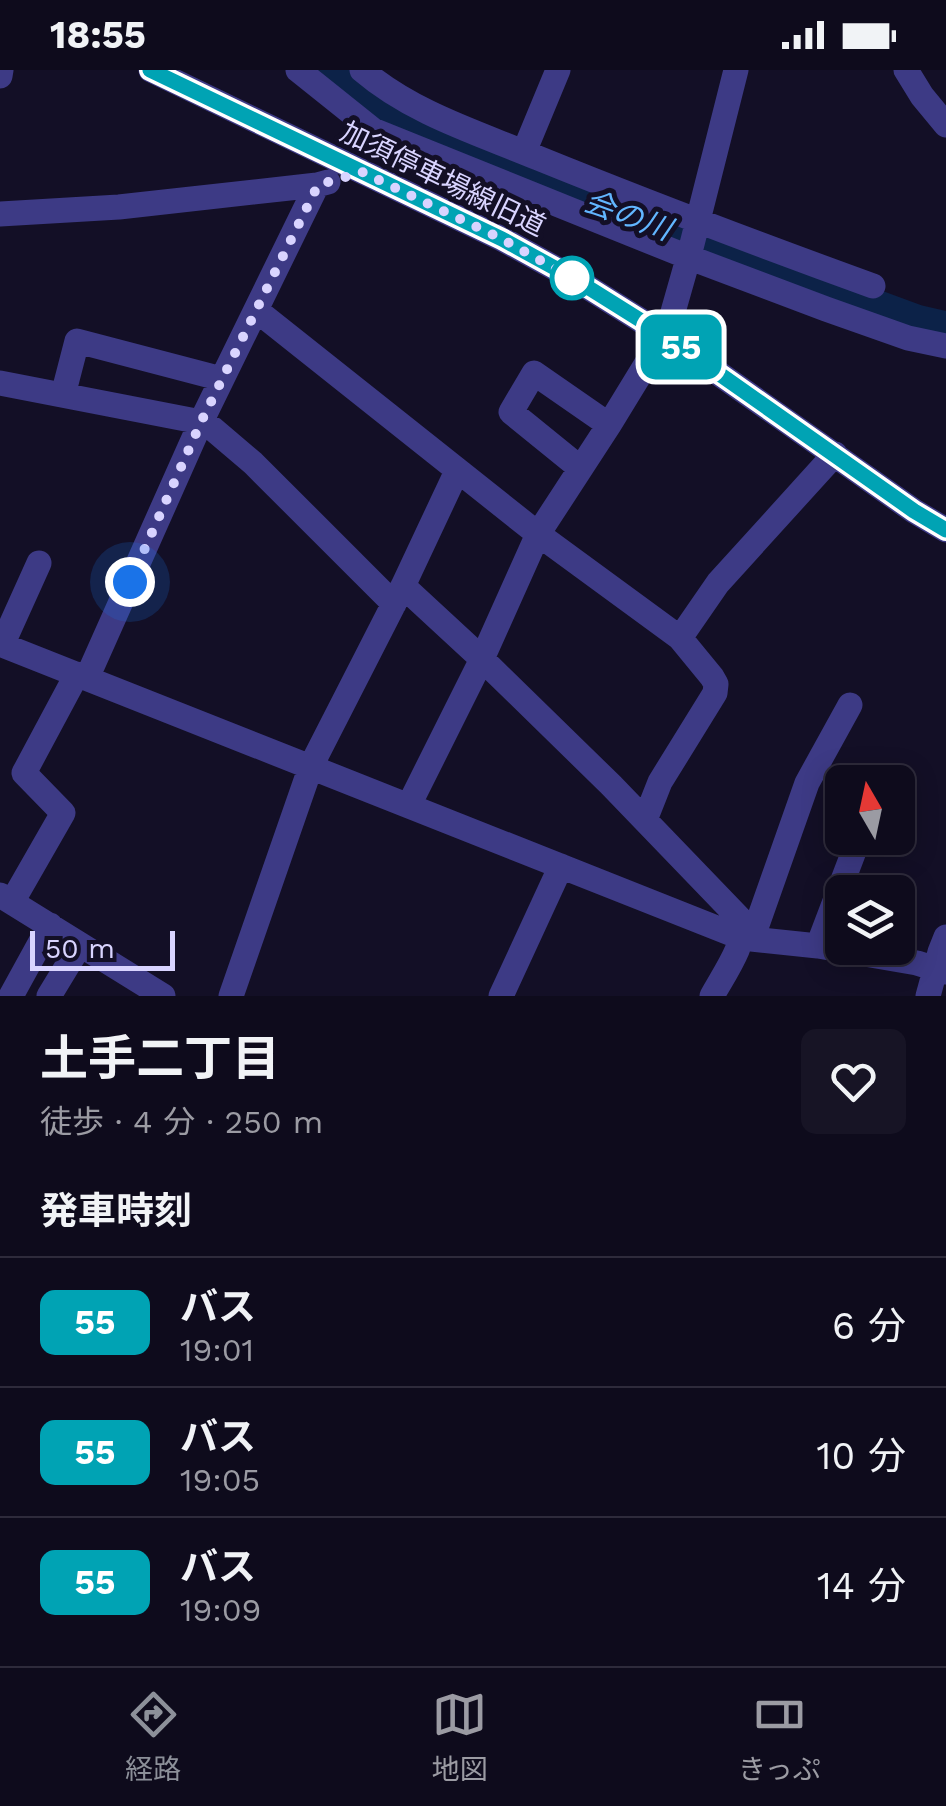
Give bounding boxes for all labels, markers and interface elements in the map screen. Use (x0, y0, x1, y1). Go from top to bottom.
text: 18:55 (50, 13, 146, 57)
street label: 加須停車場線旧道 (335, 115, 551, 243)
water label: 会の川 (580, 183, 679, 248)
unlabelled marker (551, 257, 593, 299)
line badge: 55 (636, 314, 726, 380)
text: 55 (661, 326, 701, 368)
your location (105, 557, 155, 607)
north arrow (825, 765, 915, 855)
map controls (825, 765, 915, 965)
button: layers (825, 875, 915, 965)
scale bar (30, 926, 175, 970)
text: 50 m (45, 932, 115, 965)
button: heart (801, 1029, 906, 1134)
text: 土手二丁目 (40, 1030, 280, 1087)
text: 徒歩 · 4 分 · 250 m (40, 1103, 323, 1141)
text: 発車時刻 (40, 1189, 192, 1233)
text: バス (180, 1285, 256, 1329)
text: 55 (75, 1301, 115, 1343)
text: 6 分 (832, 1304, 906, 1348)
text: 19:01 (180, 1331, 254, 1369)
text: バス (180, 1415, 256, 1459)
text: 55 (75, 1431, 115, 1473)
text: 10 分 (817, 1434, 906, 1478)
text: 19:05 (180, 1461, 260, 1499)
text: バス (180, 1545, 256, 1589)
text: 55 (75, 1561, 115, 1603)
text: 14 分 (817, 1564, 906, 1608)
text: 19:09 (180, 1591, 261, 1629)
tab: 経路 (125, 1687, 181, 1787)
tab: 地図 (432, 1687, 488, 1787)
tab: きっぷ (738, 1687, 821, 1787)

